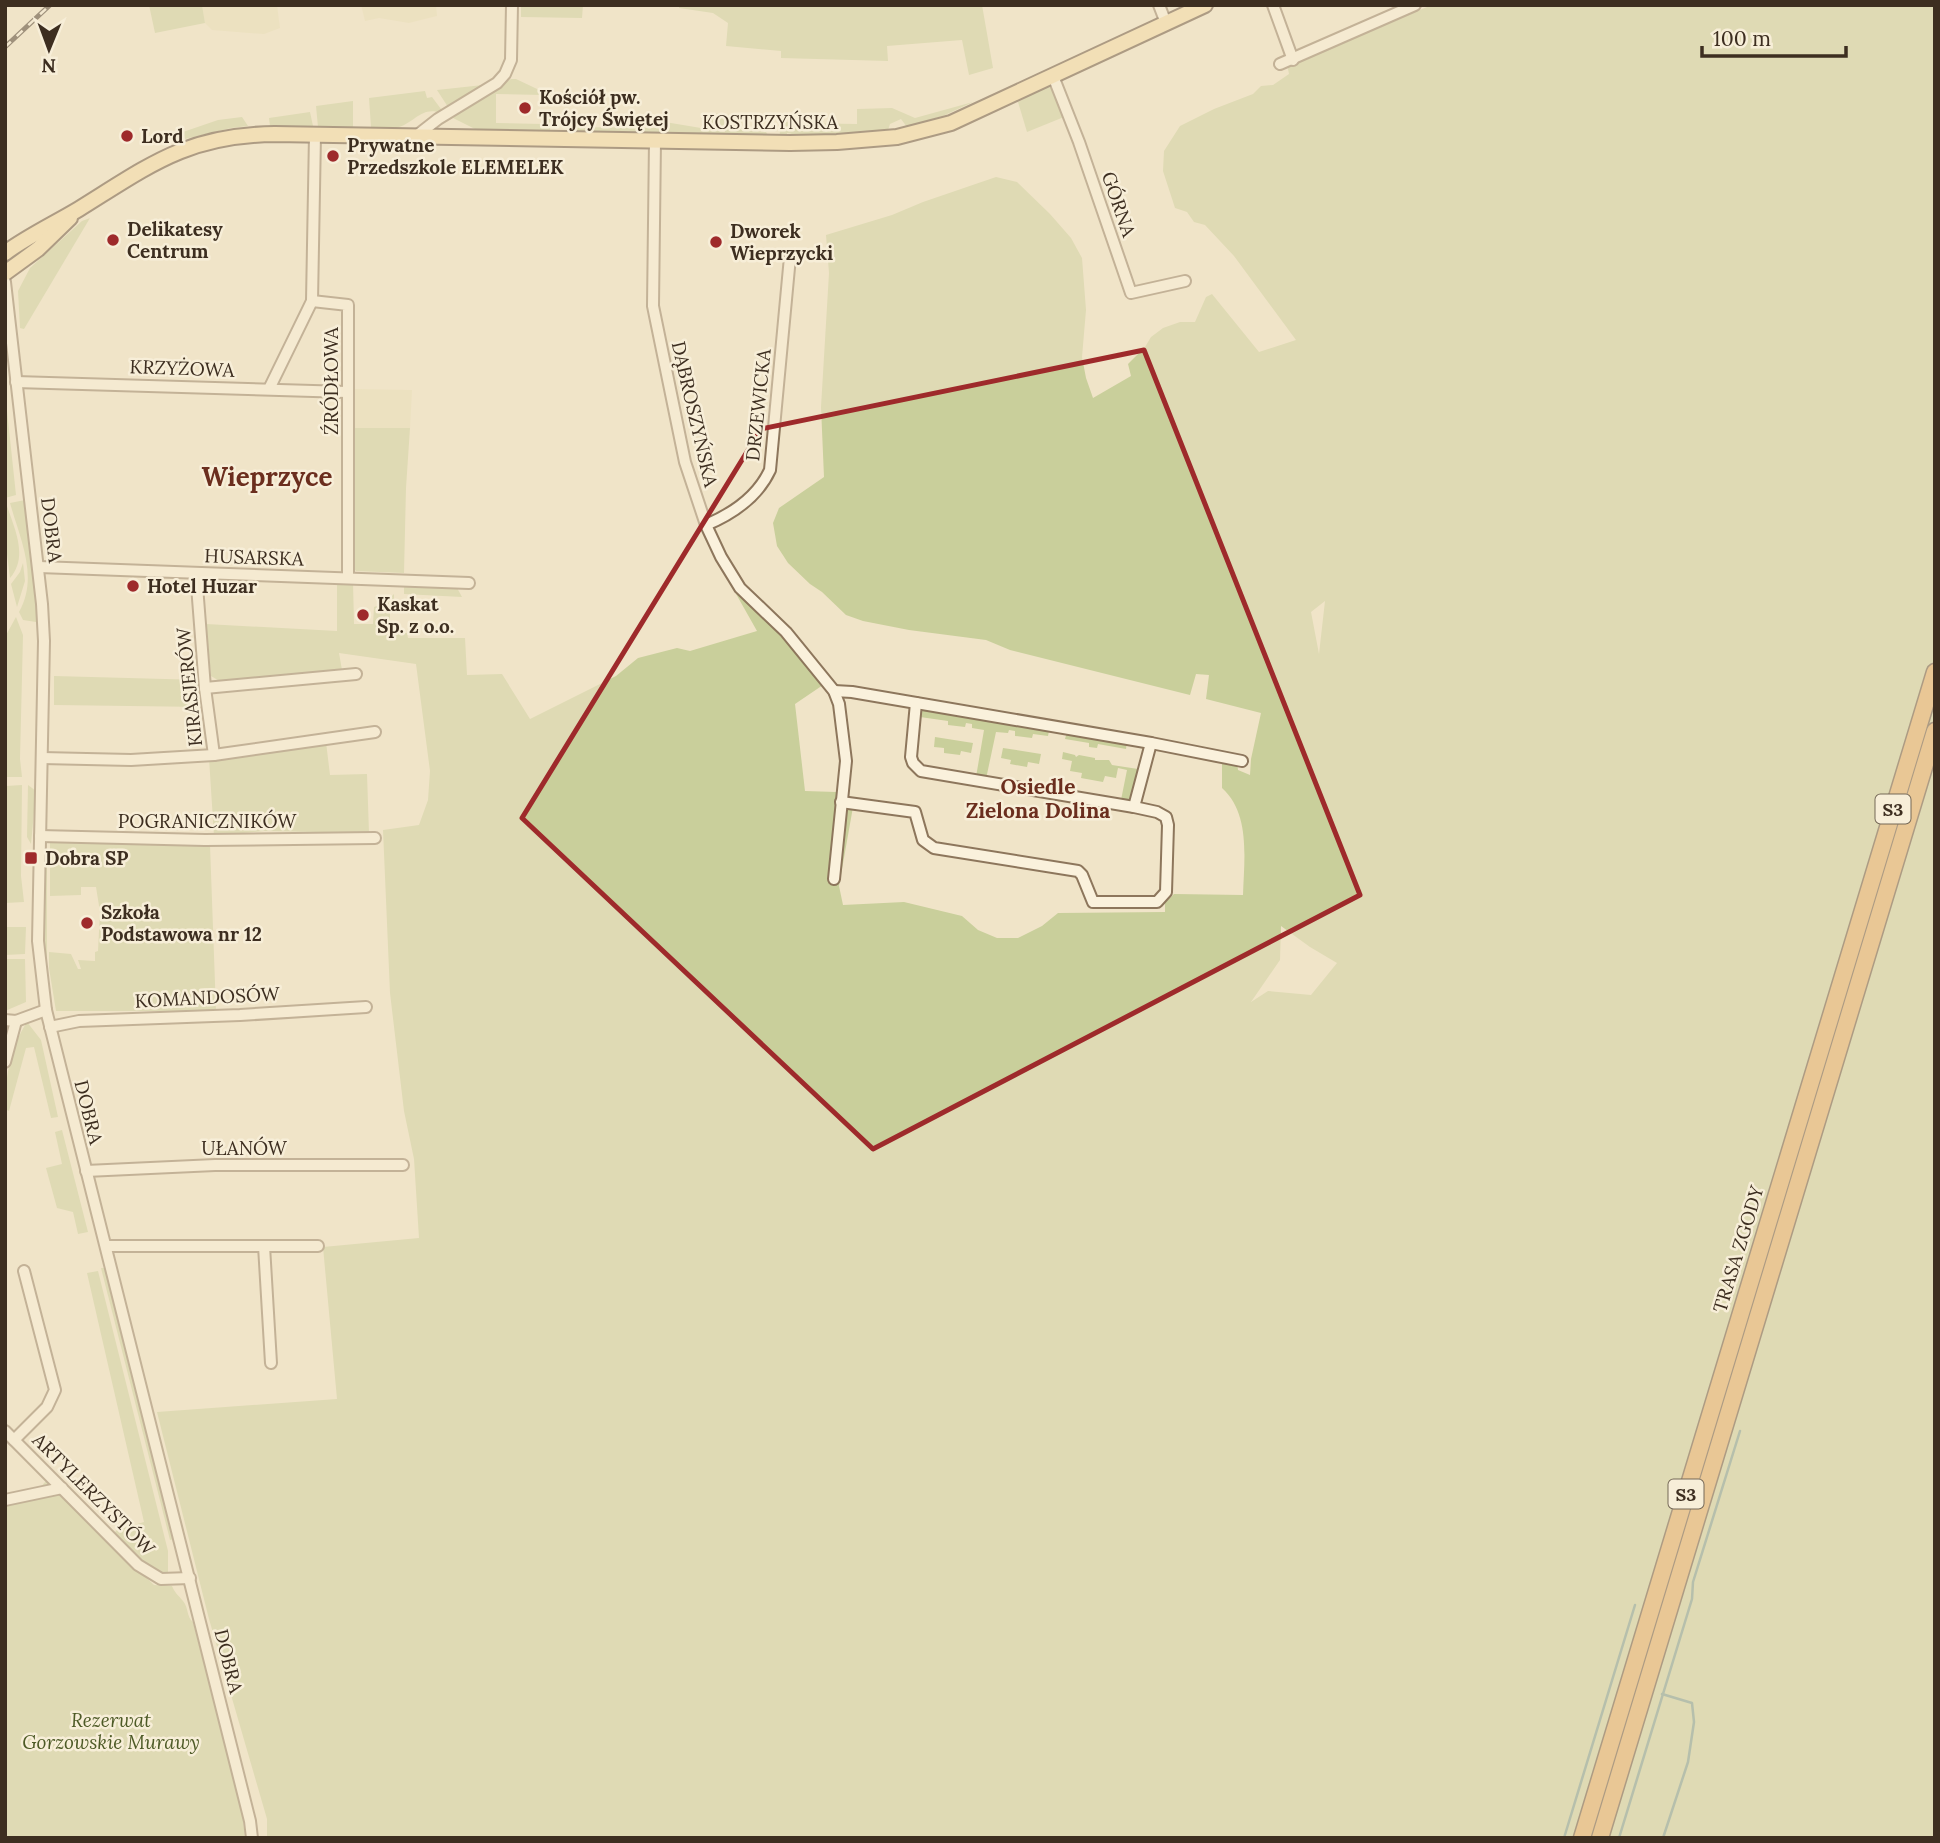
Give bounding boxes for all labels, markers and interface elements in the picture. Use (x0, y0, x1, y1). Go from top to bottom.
north arrow (14, 14, 84, 84)
scale bar (1702, 14, 1846, 58)
text: 100 m (1713, 25, 1771, 52)
text: N (41, 54, 56, 78)
place label: Kościół pw. Trójcy Świętej (539, 85, 669, 131)
marker: Kościół pw. Trójcy Świętej (517, 100, 533, 116)
street label: KOSTRZYŃSKA (702, 110, 839, 134)
place label: Lord (141, 124, 184, 148)
marker: Lord (119, 128, 135, 144)
place label: Prywatne Przedszkole ELEMELEK (347, 133, 564, 179)
marker: Prywatne Przedszkole ELEMELEK (325, 148, 341, 164)
street label: GÓRNA (1097, 168, 1142, 241)
place label: Delikatesy Centrum (127, 217, 223, 263)
place label: Dworek Wieprzycki (730, 219, 833, 265)
marker: Delikatesy Centrum (105, 232, 121, 248)
marker: Dworek Wieprzycki (708, 234, 724, 250)
street label: ŹRÓDŁOWA (319, 326, 343, 435)
street label: DĄBROSZYŃSKA (667, 339, 724, 490)
street label: DRZEWICKA (740, 347, 776, 462)
street label: KRZYŻOWA (129, 354, 236, 382)
district label: Wieprzyce (201, 460, 333, 493)
street label: DOBRA (36, 496, 68, 565)
street label: HUSARSKA (204, 543, 305, 571)
place label: Hotel Huzar (147, 574, 257, 598)
marker: Hotel Huzar (125, 578, 141, 594)
place label: Kaskat Sp. z o.o. (377, 592, 454, 638)
marker: Kaskat Sp. z o.o. (355, 607, 371, 623)
street label: KIRASJERÓW (171, 625, 207, 748)
district label: Osiedle Zielona Dolina (966, 773, 1110, 824)
road number: S3 (1876, 794, 1910, 824)
street label: POGRANICZNIKÓW (118, 809, 297, 833)
place label: Dobra SP (45, 846, 128, 870)
marker: Dobra SP (23, 850, 39, 866)
place label: Szkoła Podstawowa nr 12 (101, 900, 262, 946)
marker: Szkoła Podstawowa nr 12 (79, 915, 95, 931)
street label: KOMANDOSÓW (134, 981, 281, 1013)
street label: DOBRA (69, 1077, 109, 1148)
street label: UŁANÓW (201, 1136, 288, 1160)
street label: TRASA ZGODY (1707, 1182, 1769, 1315)
street label: ARTYLERZYSTÓW (27, 1427, 161, 1561)
road number: S3 (1668, 1479, 1704, 1508)
street label: DOBRA (209, 1626, 249, 1697)
park label: Rezerwat Gorzowskie Murawy (22, 1708, 200, 1754)

